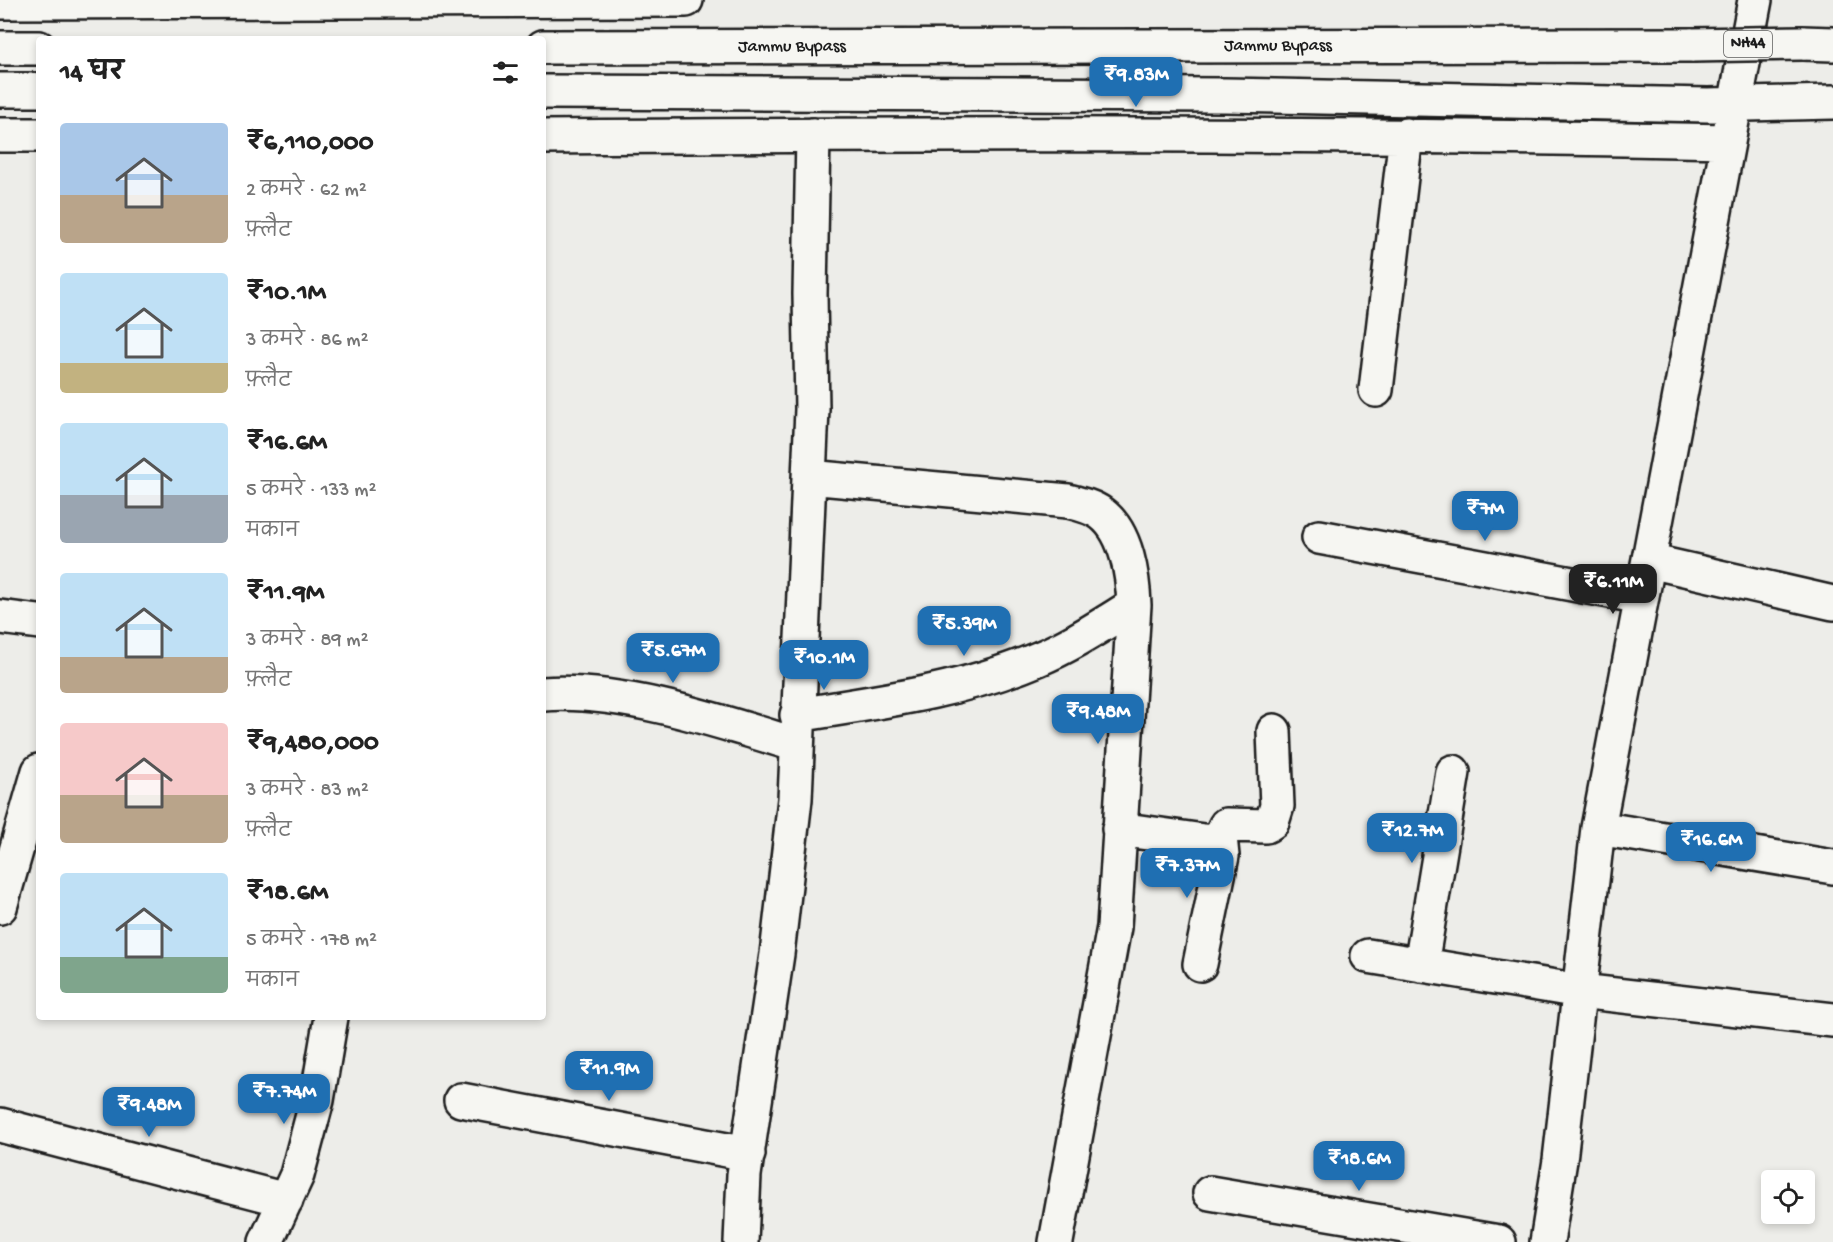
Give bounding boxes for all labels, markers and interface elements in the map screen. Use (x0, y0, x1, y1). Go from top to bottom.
road number: NH44 (1724, 31, 1772, 57)
street label: Jammu Bypass (1224, 35, 1333, 56)
street label: Jammu Bypass (738, 36, 847, 57)
icon: filters (489, 56, 522, 89)
pin: ₹9.83M (1087, 57, 1185, 108)
text: 14 घर (60, 59, 124, 90)
text: ₹9.83M (1103, 65, 1169, 88)
text: ₹6,110,000 (246, 129, 373, 160)
icon: home (108, 147, 180, 219)
text: 2 कमरे · 62 m² (246, 180, 367, 203)
text: फ़्लैट (246, 221, 292, 244)
text: ₹10.1M (246, 279, 326, 310)
icon: home (108, 297, 180, 369)
text: 3 कमरे · 86 m² (246, 330, 368, 353)
text: फ़्लैट (246, 371, 292, 394)
text: ₹16.6M (246, 429, 327, 460)
icon: home (108, 447, 180, 519)
text: 5 कमरे · 133 m² (246, 480, 376, 503)
pin: ₹7M (1456, 491, 1514, 542)
text: ₹7M (1466, 499, 1504, 522)
text: मकान (246, 521, 299, 544)
pin: ₹6.11M (1564, 564, 1662, 615)
text: ₹6.11M (1583, 572, 1643, 595)
text: ₹11.9M (246, 579, 324, 610)
icon: home (108, 597, 180, 669)
pin: ₹5.39M (915, 606, 1013, 657)
text: ₹5.39M (932, 614, 996, 637)
text: 3 कमरे · 89 m² (246, 630, 368, 653)
pin: ₹5.67M (624, 633, 722, 684)
pin: ₹10.1M (775, 640, 873, 691)
text: ₹5.67M (641, 641, 705, 664)
text: ₹10.1M (793, 648, 855, 671)
text: फ़्लैट (246, 671, 292, 694)
pin: ₹9.48M (1049, 694, 1147, 745)
text: ₹9.48M (1066, 702, 1130, 725)
text: ₹9,480,000 (246, 729, 379, 760)
icon: home (108, 747, 180, 819)
text: 3 कमरे · 83 m² (246, 780, 369, 803)
pin: ₹12.7M (1363, 813, 1461, 864)
text: फ़्लैट (246, 821, 292, 844)
text: ₹12.7M (1381, 821, 1443, 844)
pin: ₹16.6M (1662, 822, 1760, 873)
text: ₹16.6M (1680, 830, 1742, 853)
pin: ₹7.37M (1138, 848, 1236, 899)
text: ₹7.37M (1154, 856, 1220, 879)
text: ₹18.6M (246, 879, 328, 910)
icon: home (108, 897, 180, 969)
text: 5 कमरे · 178 m² (246, 930, 377, 953)
text: मकान (246, 971, 299, 994)
pin: ₹11.9M (560, 1051, 658, 1102)
text: ₹11.9M (579, 1059, 639, 1082)
pin: ₹7.74M (235, 1074, 333, 1125)
text: ₹7.74M (252, 1082, 316, 1105)
pin: ₹9.48M (100, 1087, 198, 1138)
text: ₹9.48M (117, 1095, 181, 1118)
pin: ₹18.6M (1310, 1141, 1408, 1192)
text: ₹18.6M (1327, 1149, 1391, 1172)
map controls (1761, 1170, 1815, 1224)
button: locate (1761, 1170, 1815, 1224)

